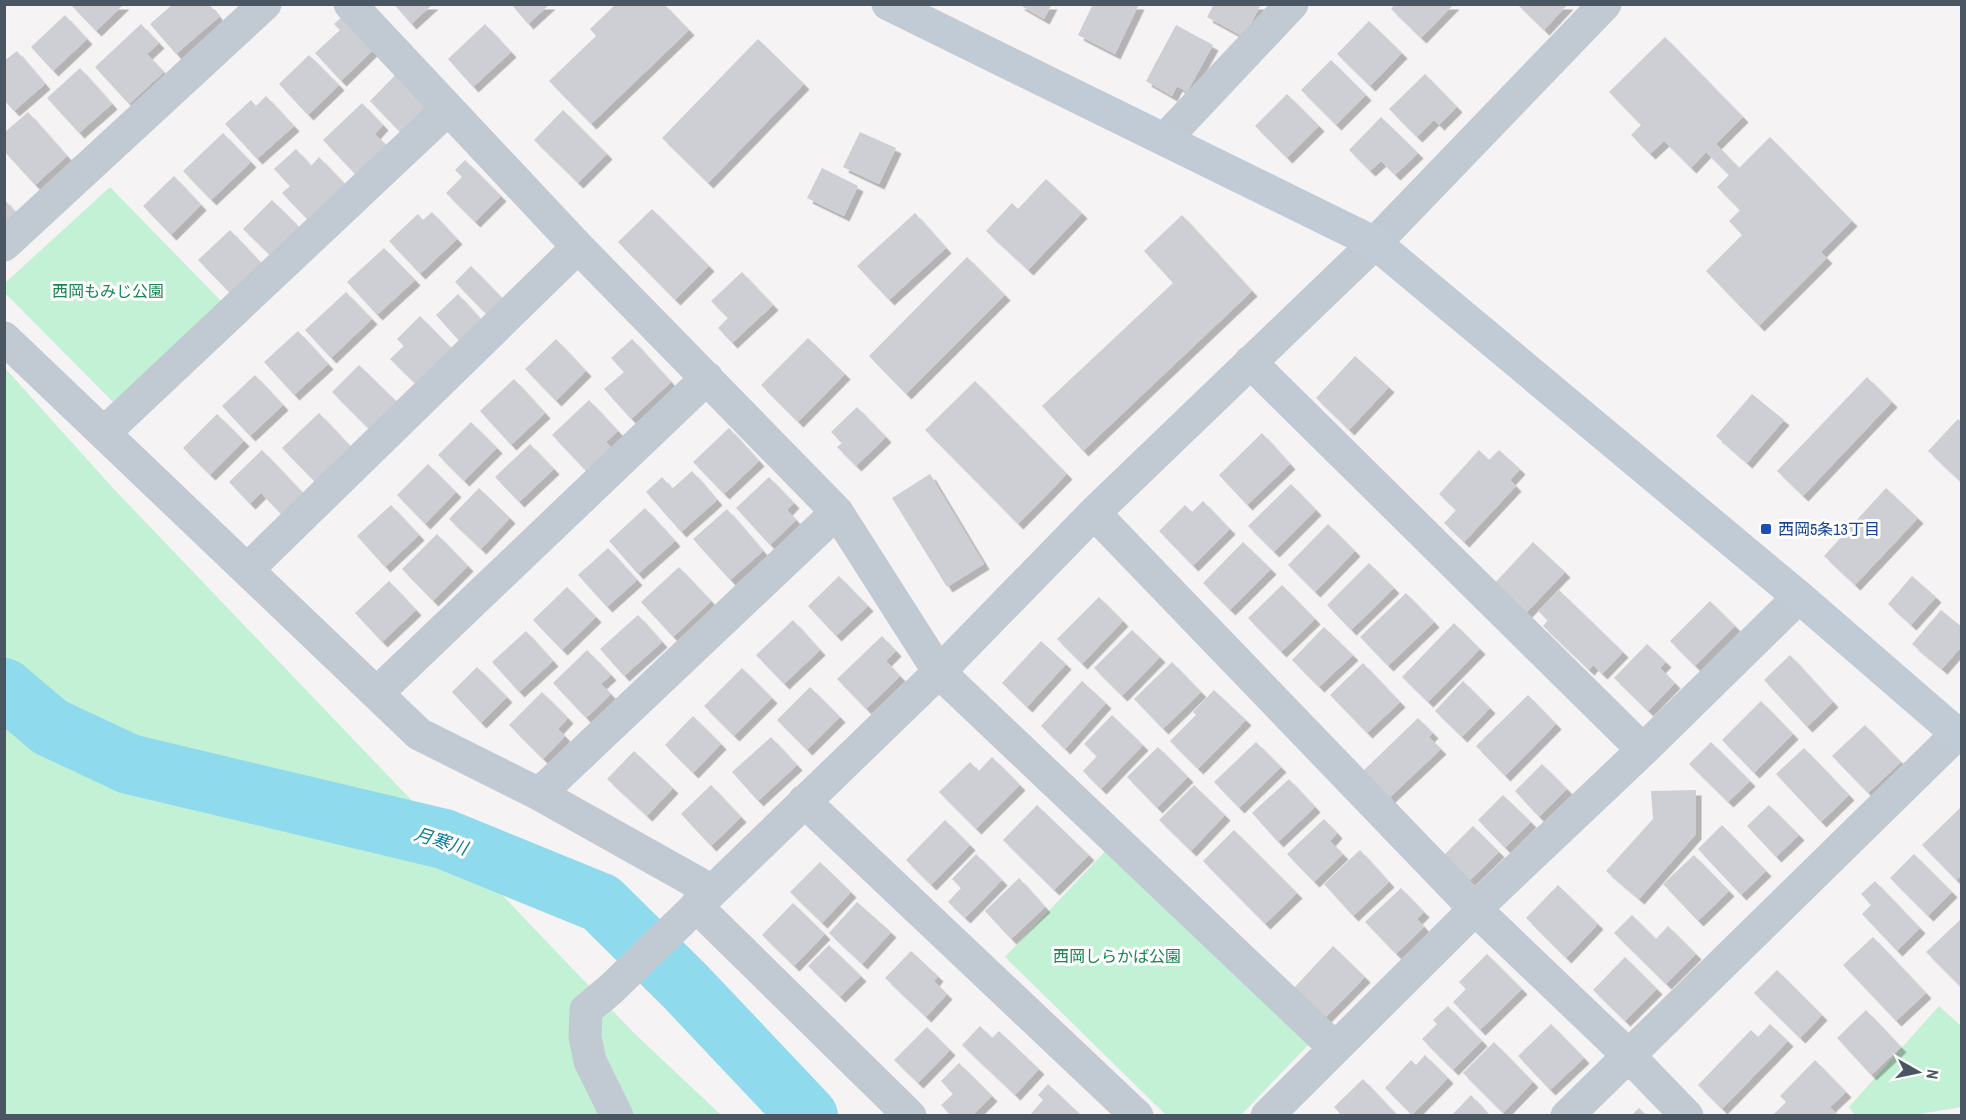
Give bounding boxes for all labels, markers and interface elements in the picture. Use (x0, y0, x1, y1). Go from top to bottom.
park label: 西岡もみじ公園 (52, 280, 164, 302)
place label: 西岡5条13丁目 (1778, 518, 1880, 540)
marker: 西岡5条13丁目 (1759, 522, 1773, 536)
water label: 月寒川 (412, 821, 472, 861)
park label: 西岡しらかば公園 (1053, 945, 1181, 967)
north arrow (1888, 1042, 1948, 1102)
text: N (1921, 1068, 1944, 1081)

